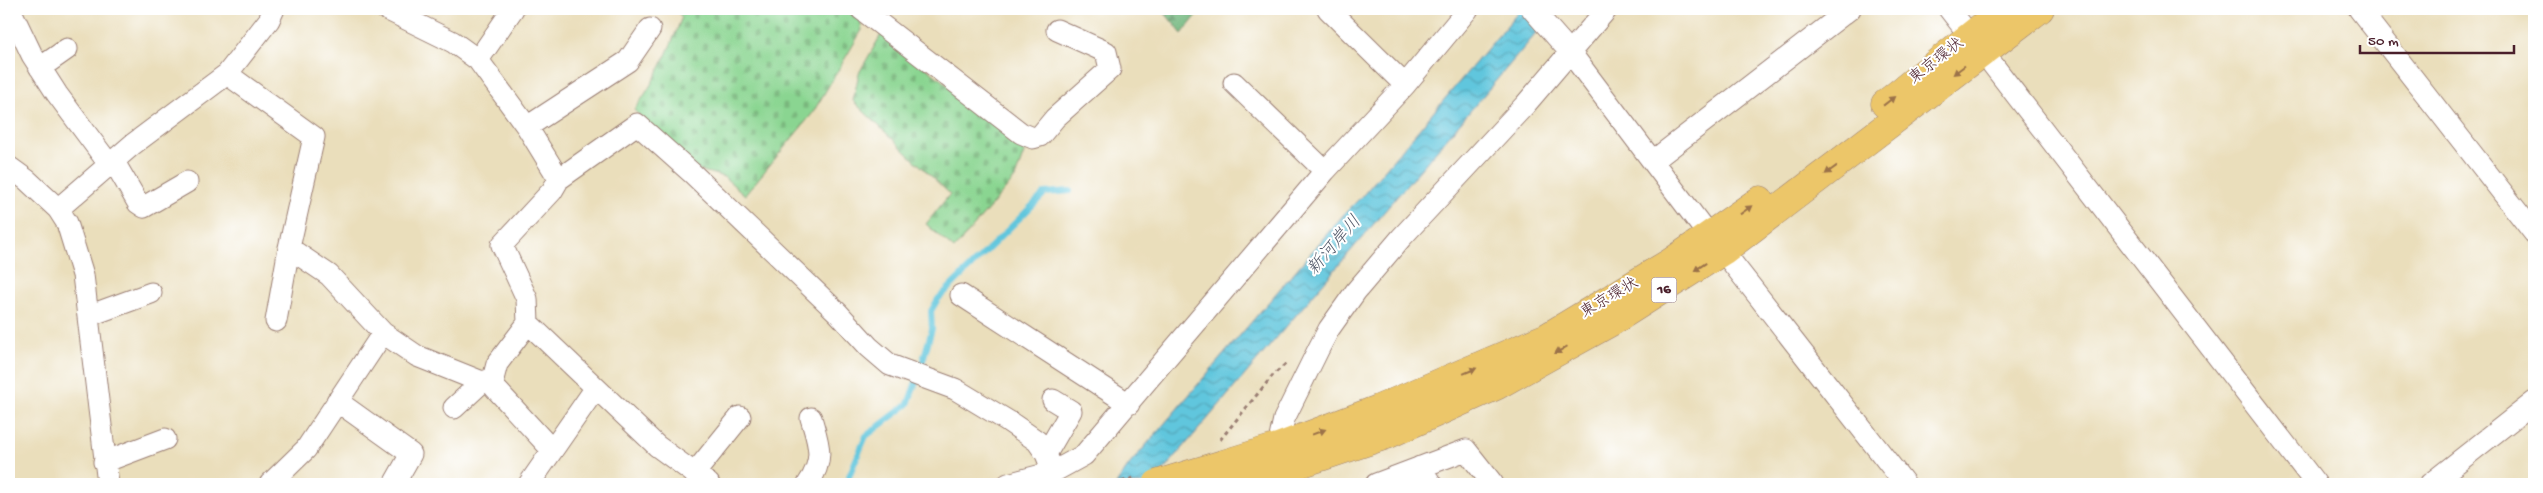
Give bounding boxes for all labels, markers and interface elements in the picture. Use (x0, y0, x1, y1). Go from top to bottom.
scale bar (2360, 22, 2514, 54)
street label: 東京環状 (1905, 33, 1968, 89)
text: 50 m (2368, 33, 2399, 51)
one-way arrow (1953, 65, 1966, 76)
one-way arrow (1882, 95, 1895, 106)
one-way arrow (1824, 165, 1838, 175)
one-way arrow (1739, 205, 1753, 215)
water label: 新河岸川 (1303, 211, 1367, 280)
one-way arrow (1693, 262, 1707, 272)
street label: 東京環状 (1577, 273, 1642, 324)
road number: 16 (1652, 278, 1676, 302)
one-way arrow (1555, 346, 1568, 355)
one-way arrow (1463, 367, 1477, 375)
one-way arrow (1312, 428, 1327, 436)

